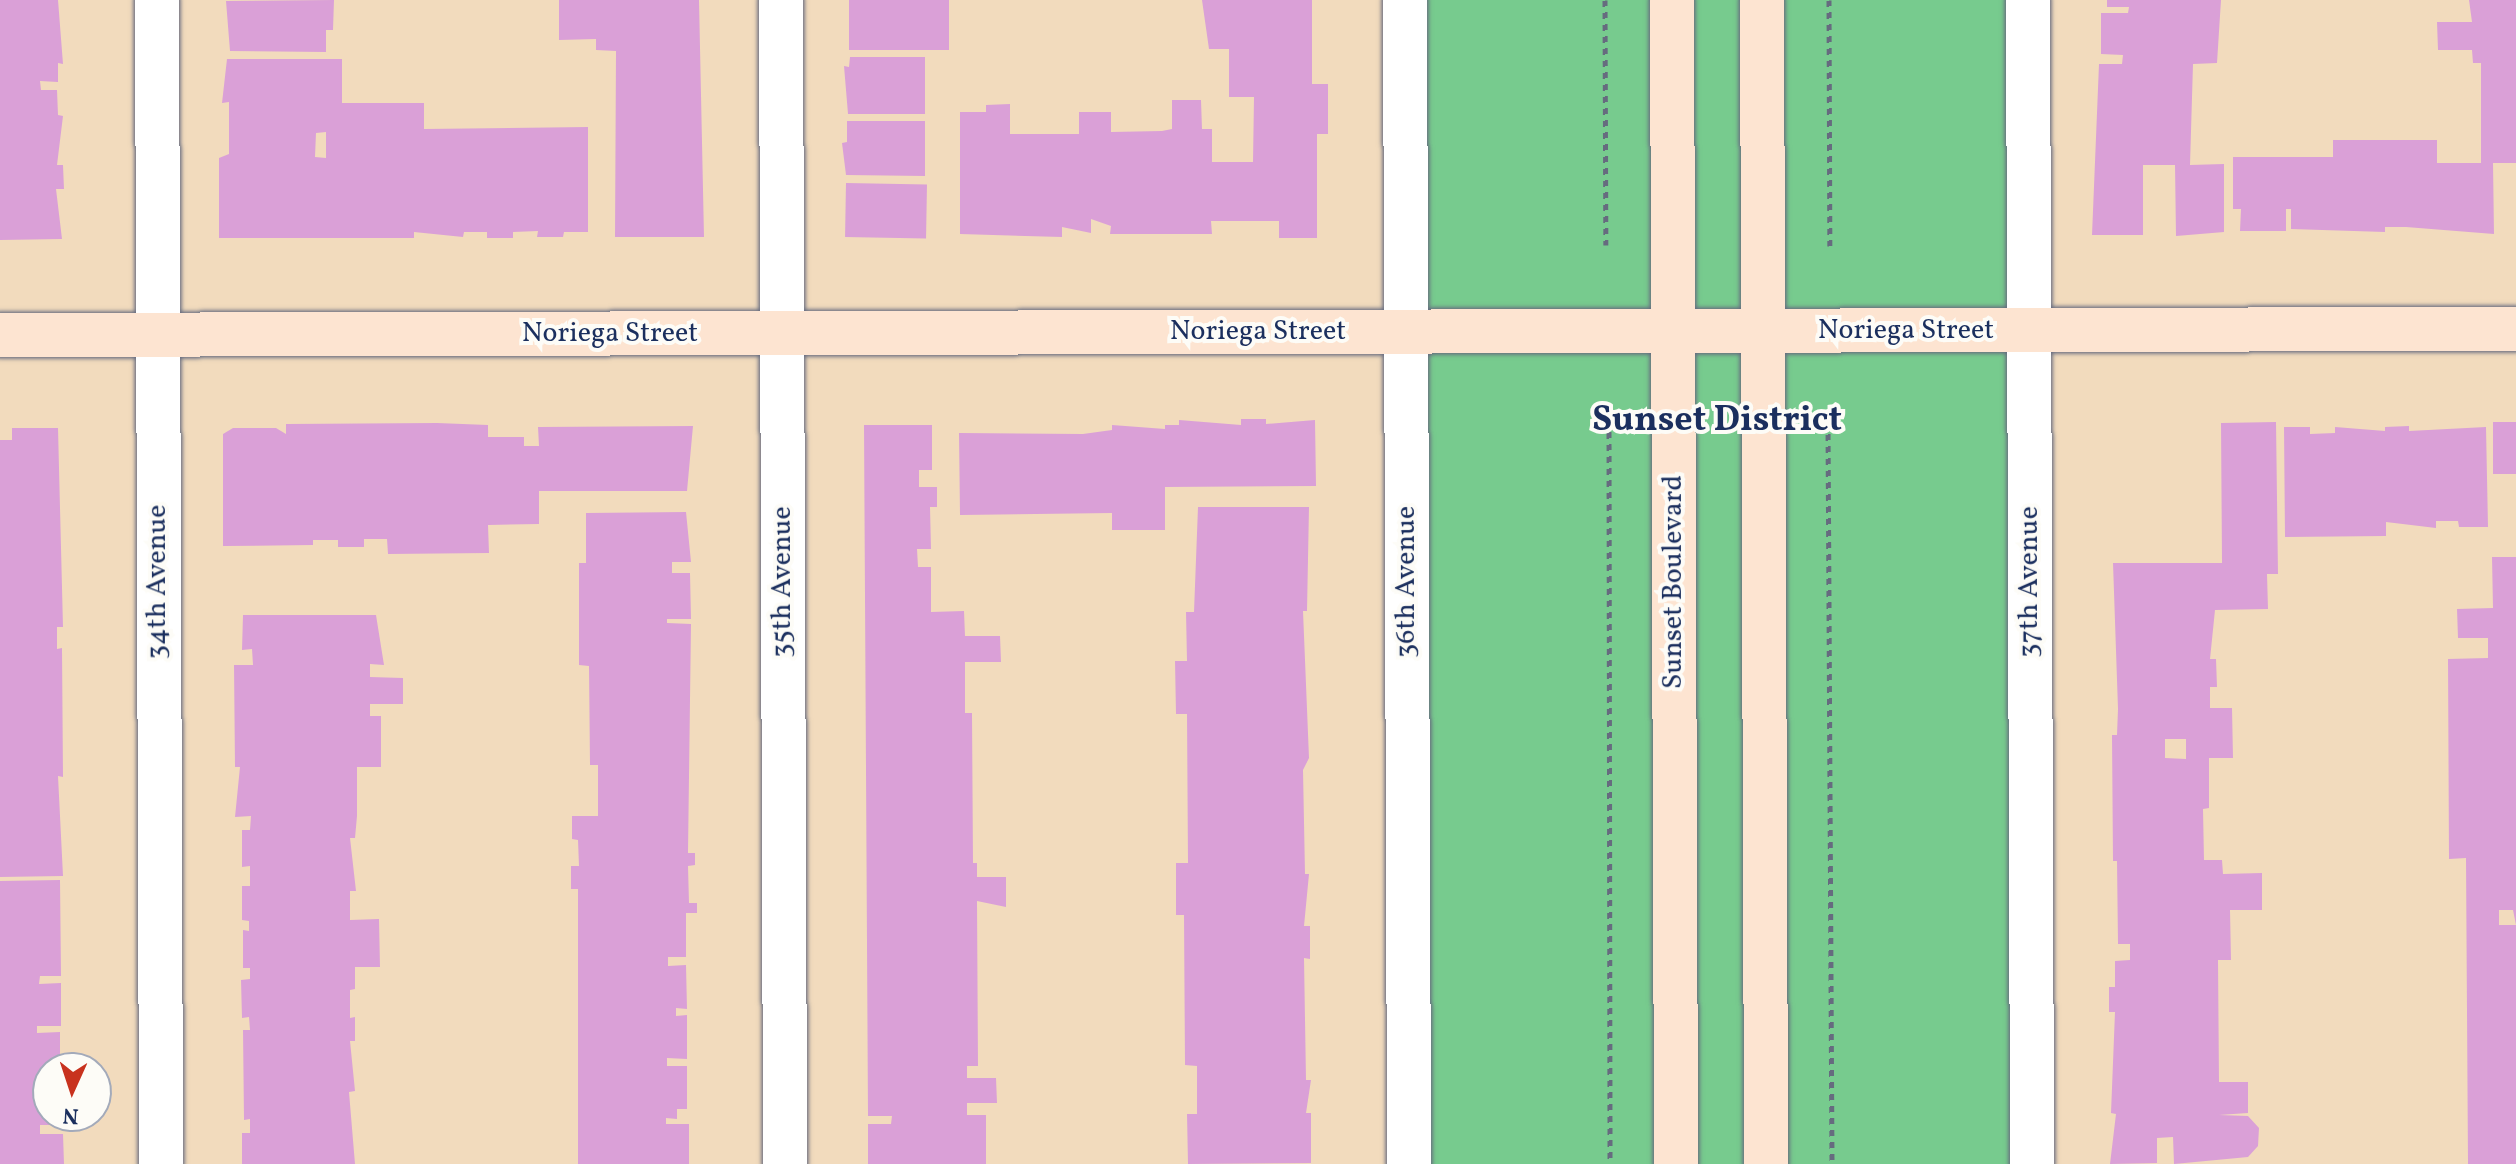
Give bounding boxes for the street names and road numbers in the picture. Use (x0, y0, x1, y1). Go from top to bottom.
street label: Noriega Street (1818, 314, 1994, 348)
street label: Noriega Street (1170, 315, 1346, 349)
street label: Noriega Street (522, 317, 698, 351)
street label: Sunset Boulevard (1657, 475, 1691, 689)
street label: 34th Avenue (141, 505, 175, 659)
street label: 35th Avenue (766, 506, 800, 658)
street label: 36th Avenue (1390, 506, 1424, 658)
street label: 37th Avenue (2013, 506, 2047, 658)

